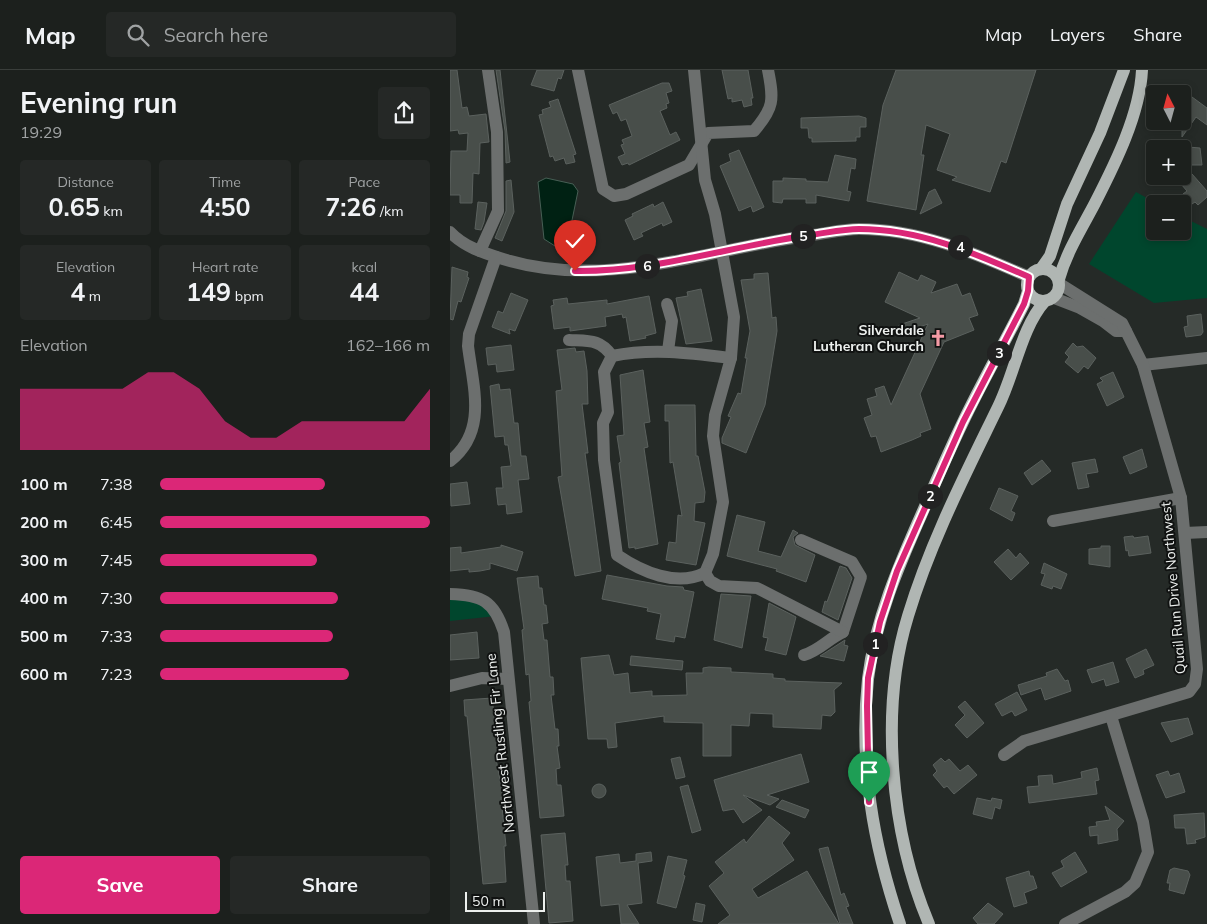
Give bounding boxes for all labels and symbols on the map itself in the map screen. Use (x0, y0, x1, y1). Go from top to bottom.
north arrow (1146, 85, 1191, 130)
pin (554, 220, 596, 271)
pin: 5 (790, 224, 816, 248)
pin: 4 (948, 234, 972, 260)
pin: 6 (634, 254, 660, 278)
place label: Silverdale Lutheran Church (813, 321, 924, 355)
church icon: Silverdale Lutheran Church (928, 328, 948, 348)
pin: 3 (986, 340, 1012, 366)
pin: 2 (918, 484, 942, 508)
street label: Quail Run Drive Northwest (1156, 501, 1190, 675)
pin: 1 (862, 632, 888, 656)
street label: Northwest Rustling Fir Lane (482, 652, 518, 834)
pin (848, 751, 890, 802)
scale bar (465, 889, 545, 912)

